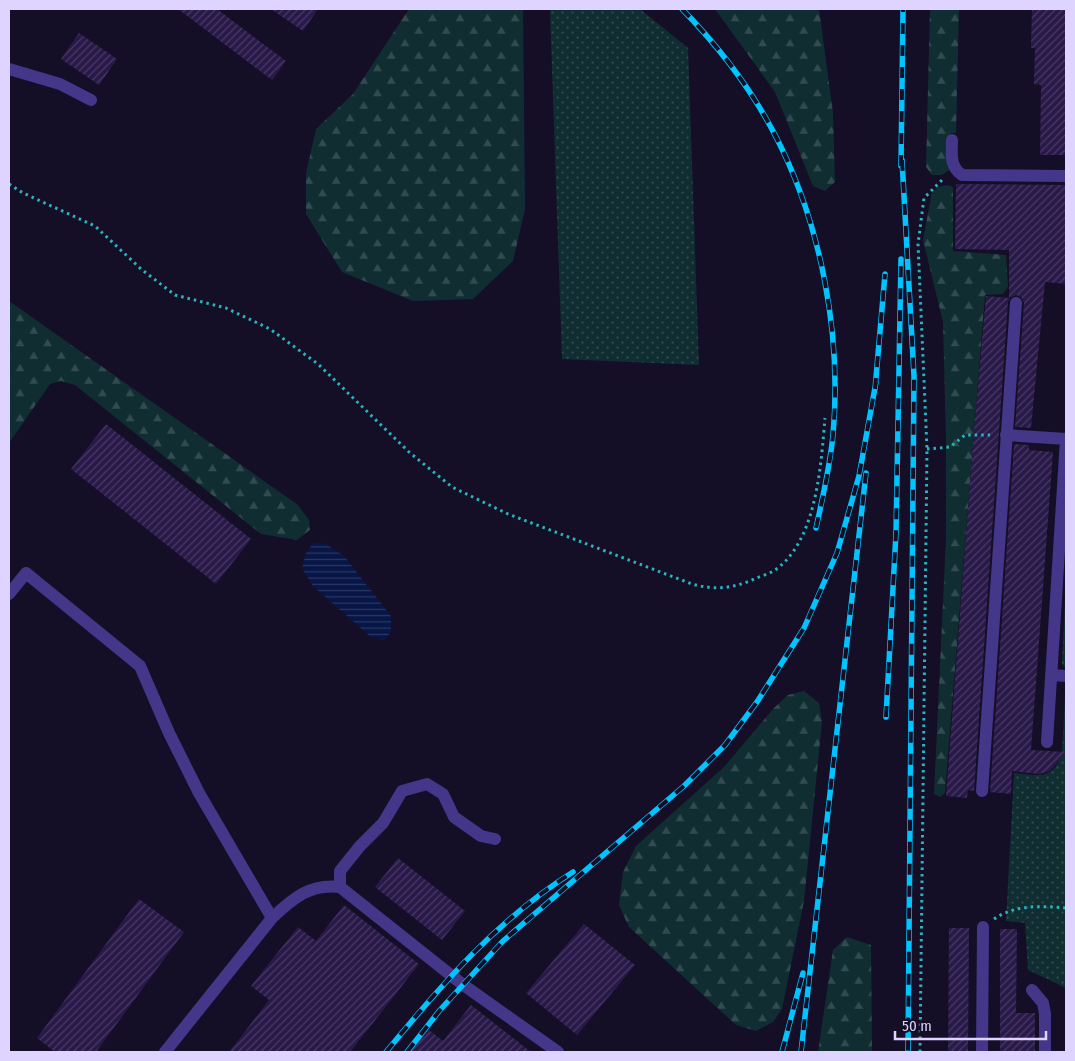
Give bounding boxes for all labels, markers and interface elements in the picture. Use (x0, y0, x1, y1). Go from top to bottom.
scale bar (895, 1008, 1046, 1040)
text: 50 m (902, 1017, 932, 1035)

